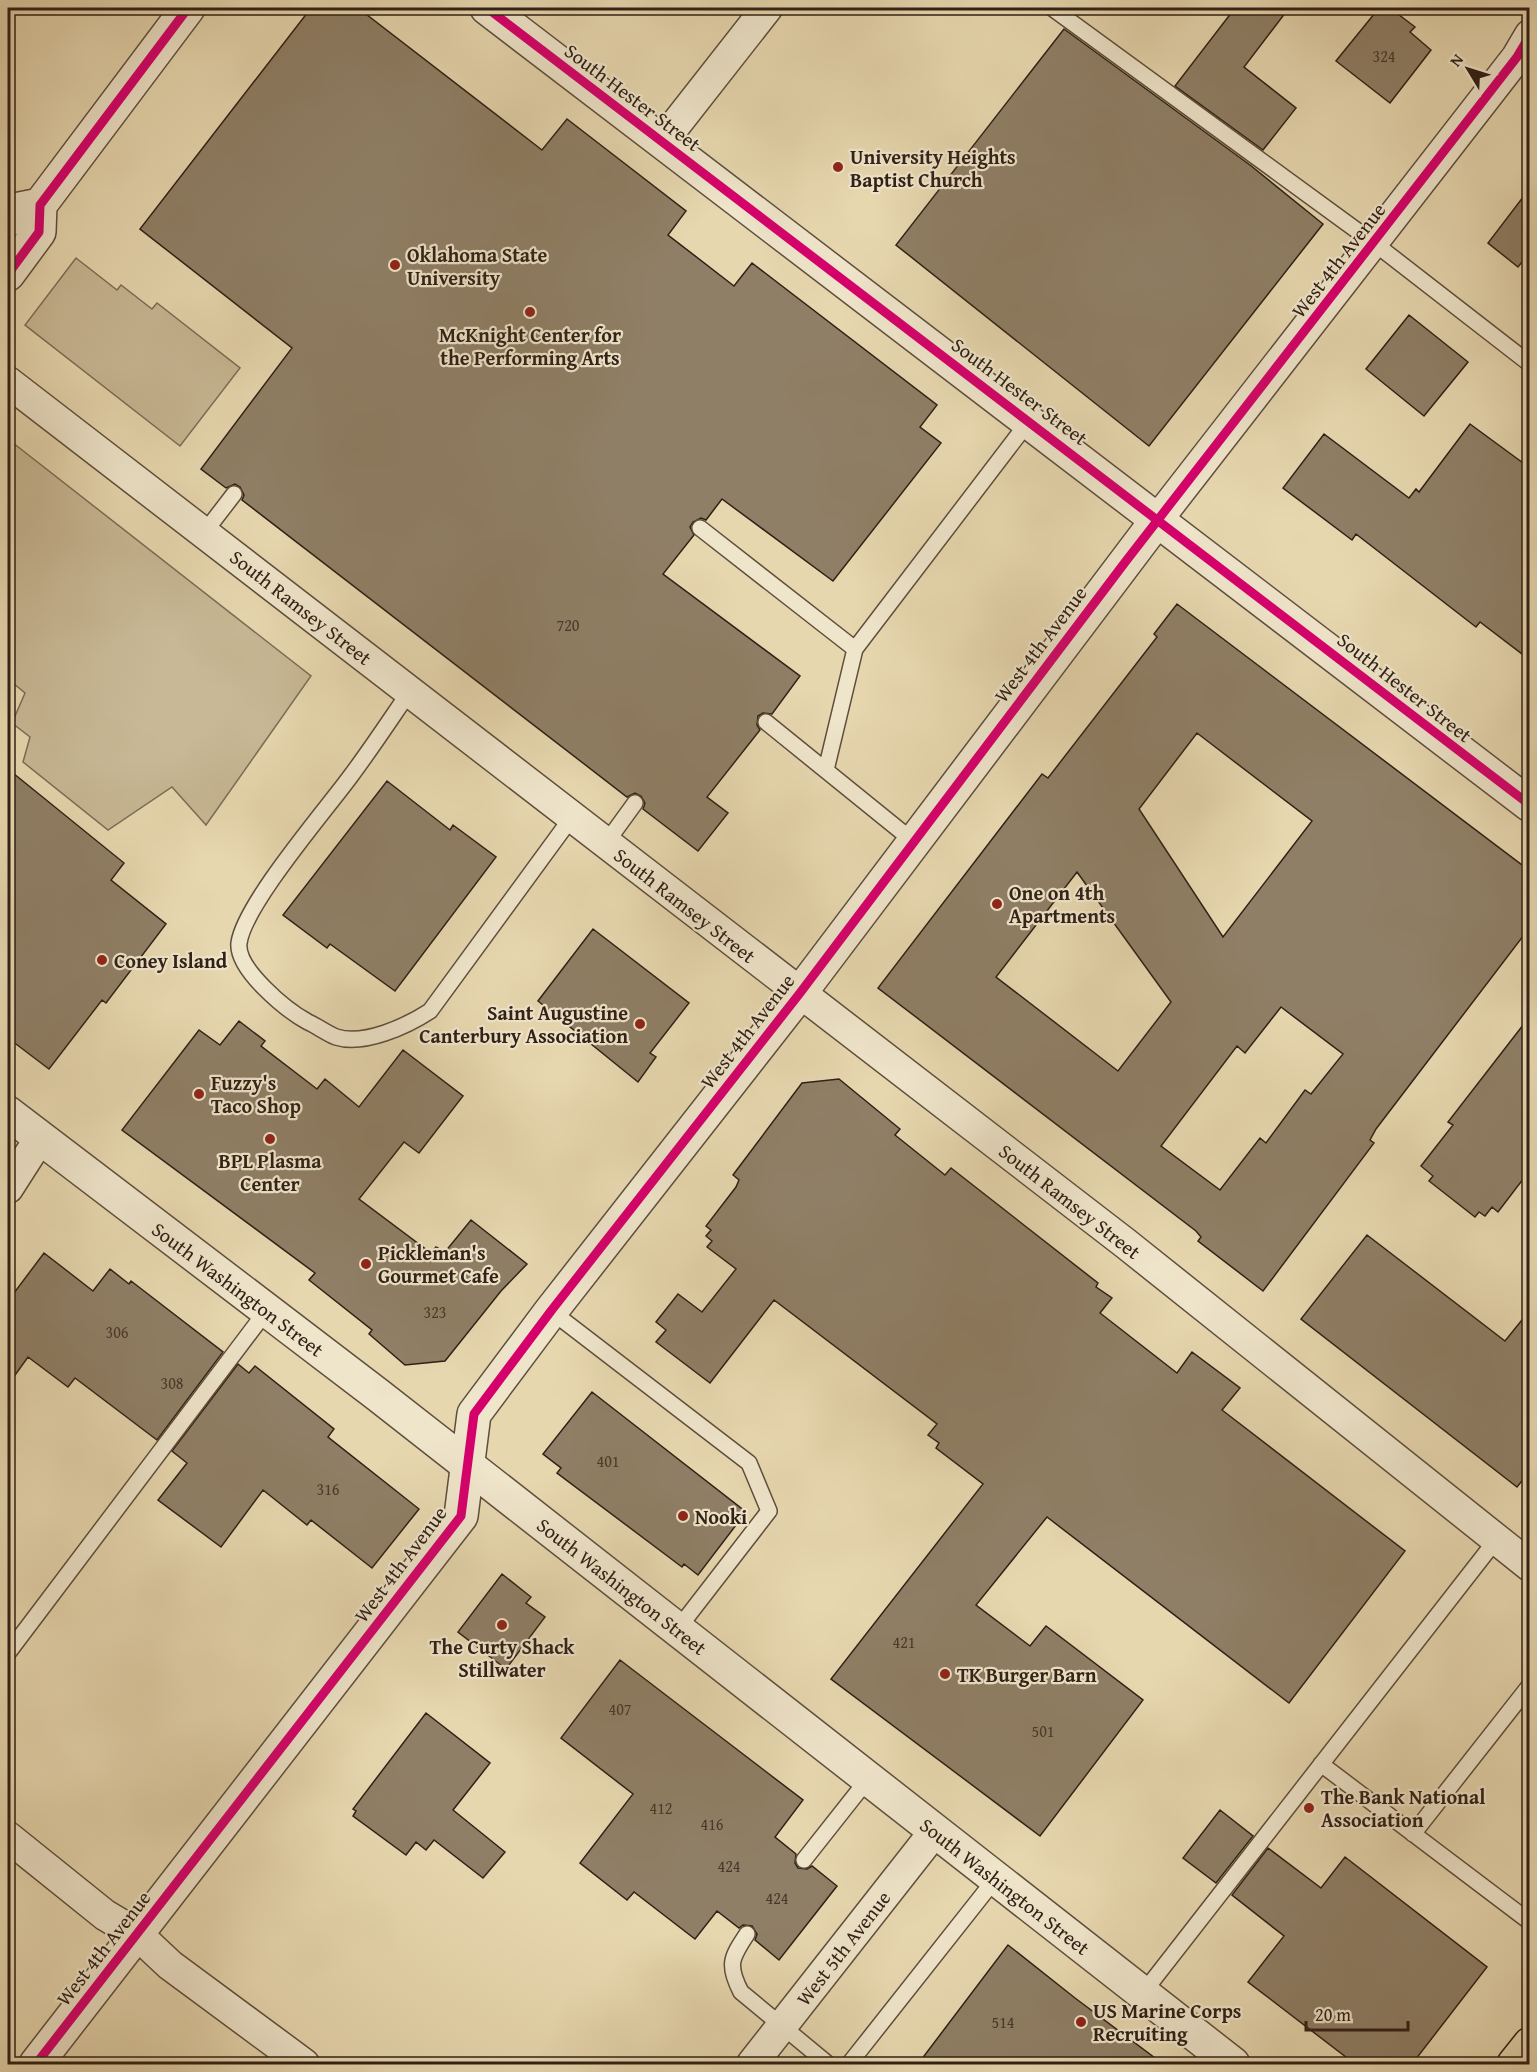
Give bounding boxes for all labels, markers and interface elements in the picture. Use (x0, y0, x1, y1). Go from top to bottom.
street label: South Hester Street (559, 36, 707, 158)
north arrow (1438, 39, 1498, 99)
house number: 324 (1372, 44, 1396, 68)
text: N (1443, 48, 1469, 71)
place label: University Heights Baptist Church (850, 142, 1016, 194)
marker: University Heights Baptist Church (831, 160, 845, 174)
street label: West 4th Avenue (1284, 196, 1392, 324)
place label: Oklahoma State University (407, 240, 548, 292)
marker: Oklahoma State University (388, 258, 402, 272)
marker: McKnight Center for the Performing Arts (523, 305, 537, 319)
place label: McKnight Center for the Performing Arts (439, 320, 621, 372)
street label: South Hester Street (946, 330, 1094, 452)
street label: South Ramsey Street (224, 542, 378, 672)
street label: West 4th Avenue (987, 580, 1093, 708)
house number: 720 (556, 613, 580, 637)
street label: South Hester Street (1332, 625, 1478, 749)
street label: South Ramsey Street (608, 840, 762, 970)
place label: One on 4th Apartments (1009, 878, 1115, 930)
marker: One on 4th Apartments (990, 897, 1004, 911)
place label: Coney Island (114, 946, 228, 975)
marker: Coney Island (95, 953, 109, 967)
street label: West 4th Avenue (693, 967, 801, 1095)
place label: Saint Augustine Canterbury Association (419, 998, 628, 1050)
marker: Saint Augustine Canterbury Association (633, 1017, 647, 1031)
place label: Fuzzy's Taco Shop (211, 1068, 301, 1120)
marker: Fuzzy's Taco Shop (192, 1087, 206, 1101)
marker: BPL Plasma Center (263, 1132, 277, 1146)
street label: South Ramsey Street (993, 1136, 1147, 1266)
place label: BPL Plasma Center (219, 1146, 322, 1198)
street label: South Washington Street (146, 1215, 330, 1363)
place label: Pickleman's Gourmet Cafe (378, 1238, 499, 1290)
marker: Pickleman's Gourmet Cafe (359, 1257, 373, 1271)
house number: 323 (423, 1300, 447, 1324)
house number: 306 (105, 1320, 129, 1344)
house number: 308 (160, 1371, 184, 1395)
house number: 401 (596, 1449, 620, 1473)
house number: 316 (316, 1477, 340, 1501)
street label: West 4th Avenue (347, 1500, 453, 1628)
place label: Nooki (695, 1502, 747, 1531)
marker: Nooki (676, 1509, 690, 1523)
street label: South Washington Street (531, 1510, 713, 1662)
marker: The Curty Shack Stillwater (495, 1618, 509, 1632)
house number: 421 (892, 1630, 916, 1654)
place label: The Curty Shack Stillwater (430, 1632, 575, 1684)
place label: TK Burger Barn (957, 1660, 1097, 1689)
marker: TK Burger Barn (938, 1667, 952, 1681)
house number: 407 (608, 1697, 632, 1721)
house number: 501 (1031, 1719, 1055, 1743)
place label: The Bank National Association (1321, 1782, 1485, 1834)
house number: 412 (649, 1796, 673, 1820)
marker: The Bank National Association (1302, 1801, 1316, 1815)
street label: South Washington Street (914, 1810, 1096, 1962)
house number: 416 (700, 1812, 724, 1836)
house number: 424 (717, 1854, 741, 1878)
street label: West 4th Avenue (49, 1884, 157, 2012)
street label: West 5th Avenue (789, 1884, 897, 2012)
house number: 424 (765, 1886, 789, 1910)
scale bar (1306, 1994, 1408, 2032)
place label: US Marine Corps Recruiting (1093, 1996, 1241, 2048)
text: 20 m (1315, 2001, 1351, 2028)
house number: 514 (991, 2010, 1015, 2034)
marker: US Marine Corps Recruiting (1074, 2015, 1088, 2029)

